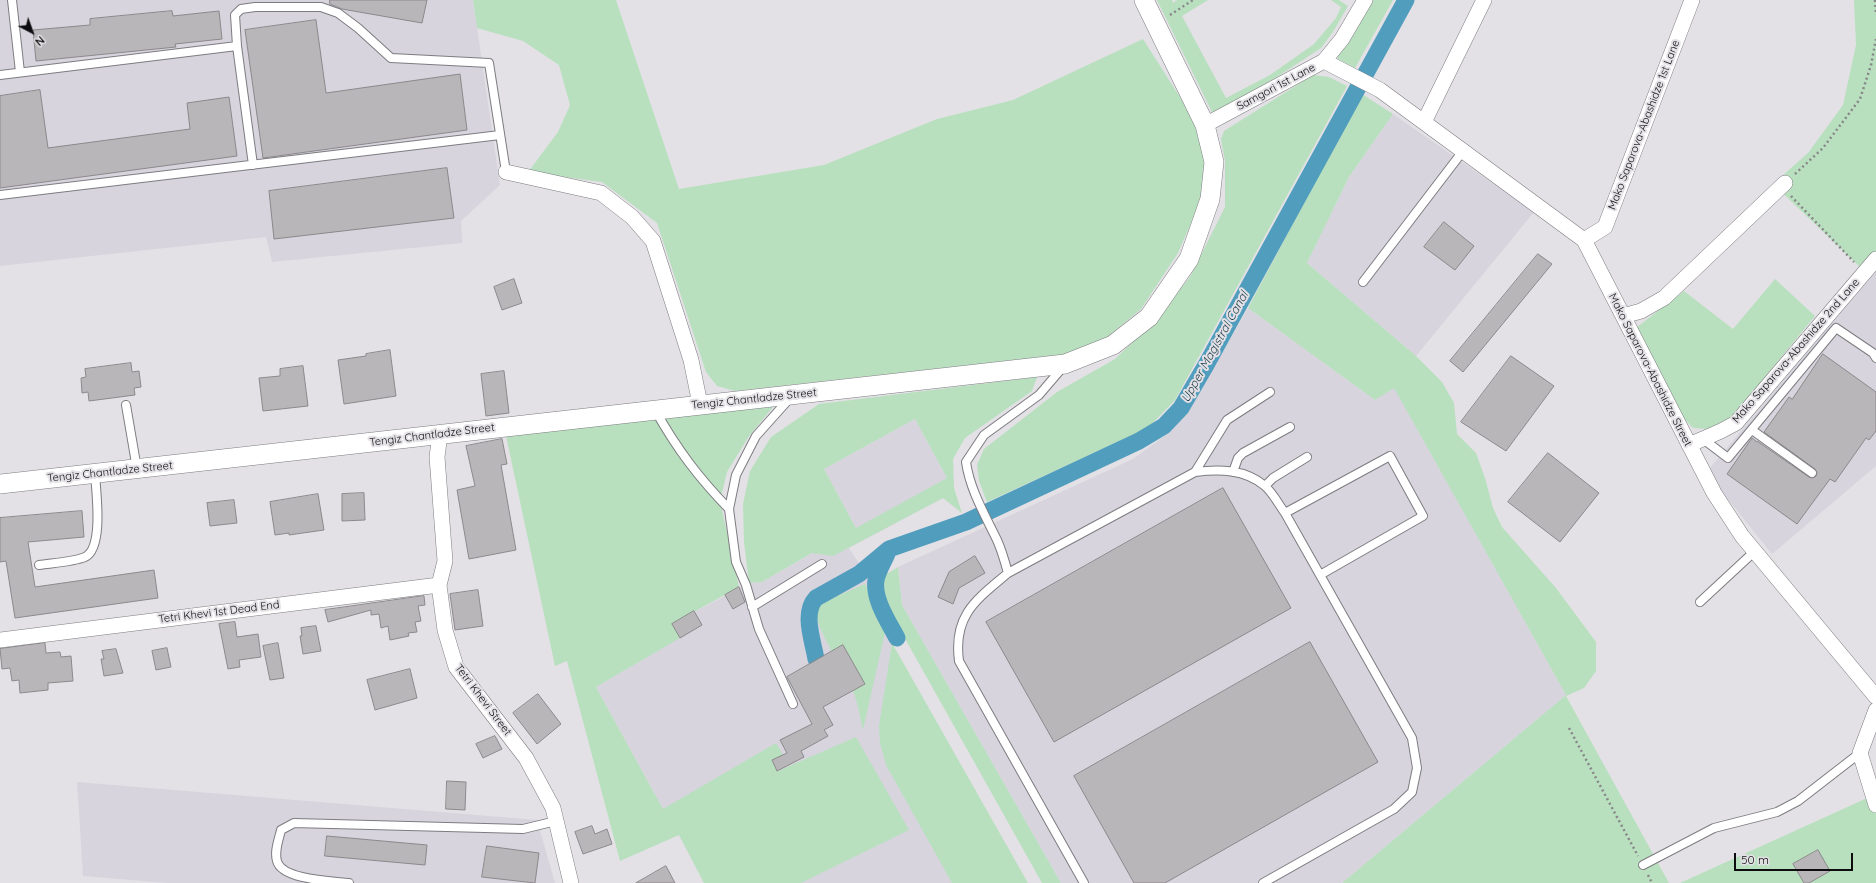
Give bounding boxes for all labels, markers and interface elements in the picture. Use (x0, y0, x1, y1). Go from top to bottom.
north arrow (12, 12, 52, 52)
text: N (32, 33, 48, 49)
street label: Mako Saparova-Abashidze 1st Lane (1605, 38, 1683, 212)
street label: Samgori 1st Lane (1235, 61, 1317, 113)
street label: Mako Saparova-Abashidze 2nd Lane (1730, 276, 1862, 426)
water label: Upper Magistral Canal (1179, 289, 1251, 405)
street label: Mako Saparova-Abashidze Street (1606, 291, 1694, 449)
street label: Tengiz Chantladze Street (691, 386, 817, 412)
street label: Tengiz Chantladze Street (369, 421, 495, 449)
street label: Tengiz Chantladze Street (47, 459, 173, 485)
street label: Tetri Khevi 1st Dead End (158, 598, 280, 626)
street label: Tetri Khevi Street (452, 662, 514, 738)
scale bar (1736, 845, 1855, 871)
text: 50 m (1741, 852, 1769, 867)

